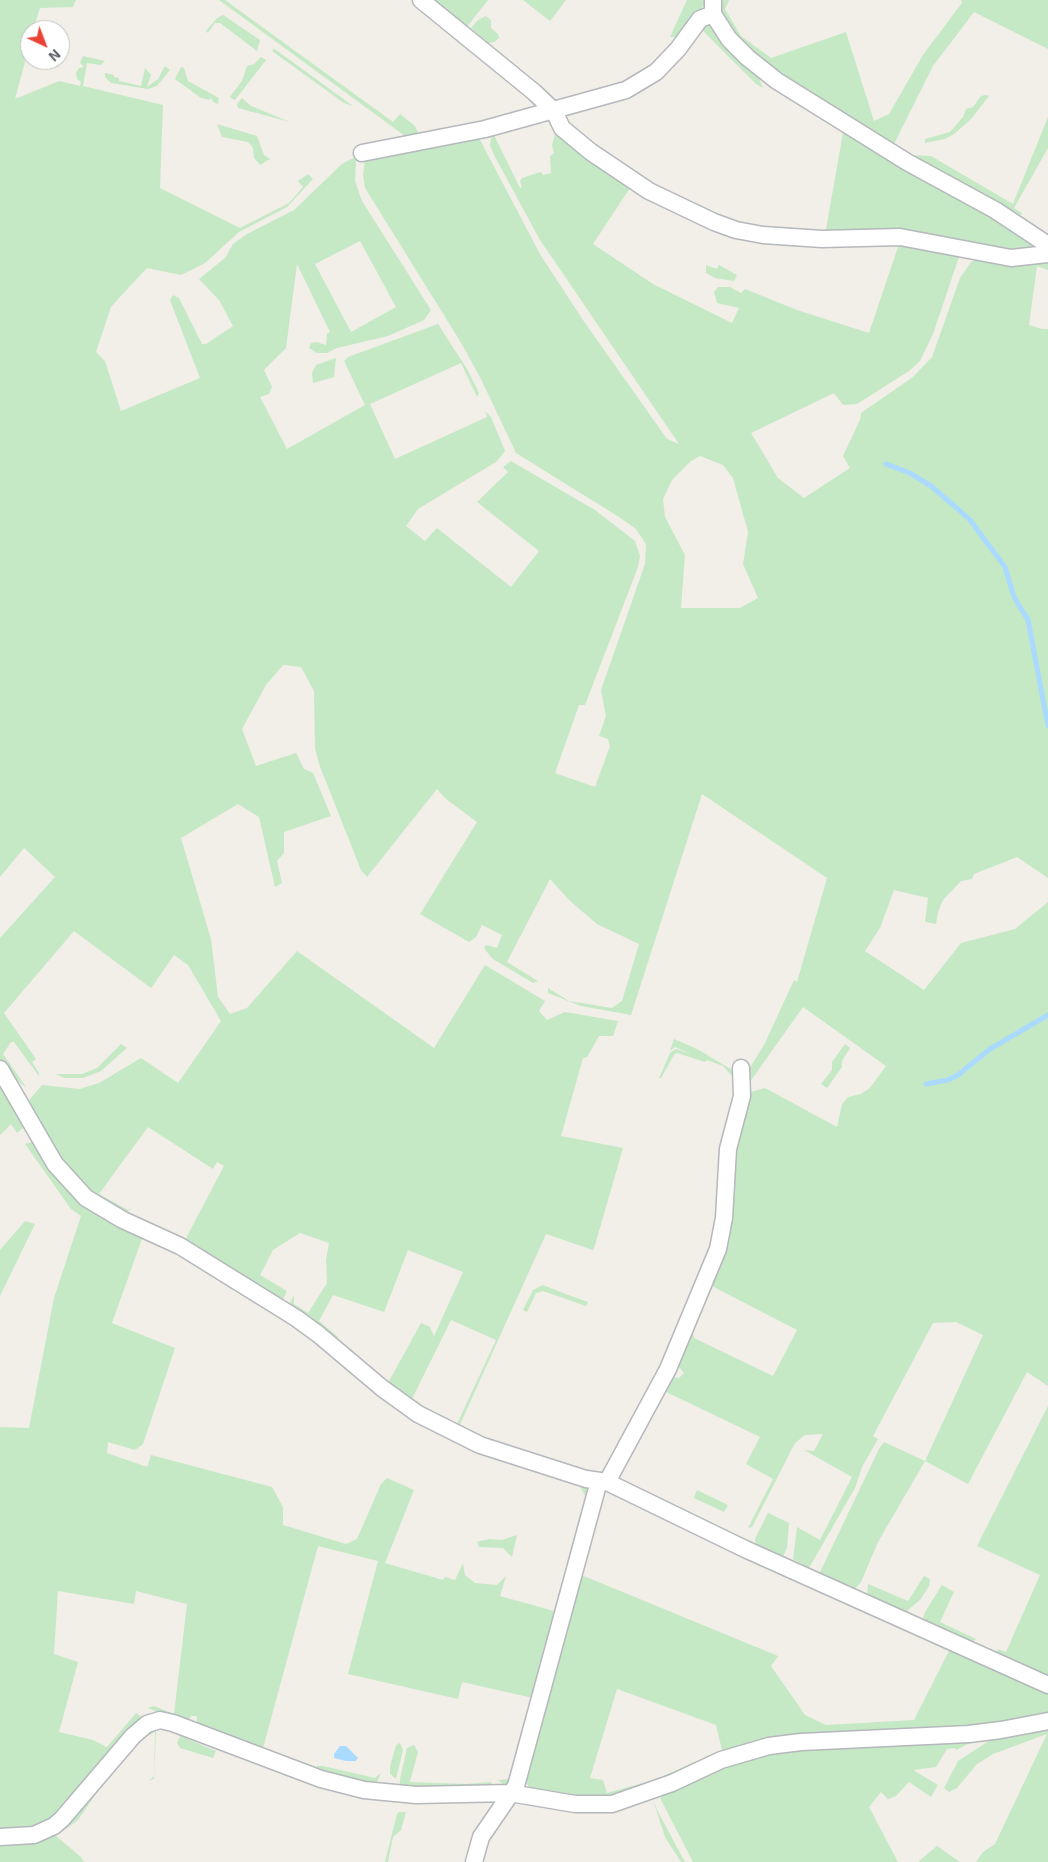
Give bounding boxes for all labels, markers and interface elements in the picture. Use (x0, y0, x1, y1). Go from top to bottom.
north arrow (20, 20, 70, 70)
text: N (45, 46, 64, 65)

